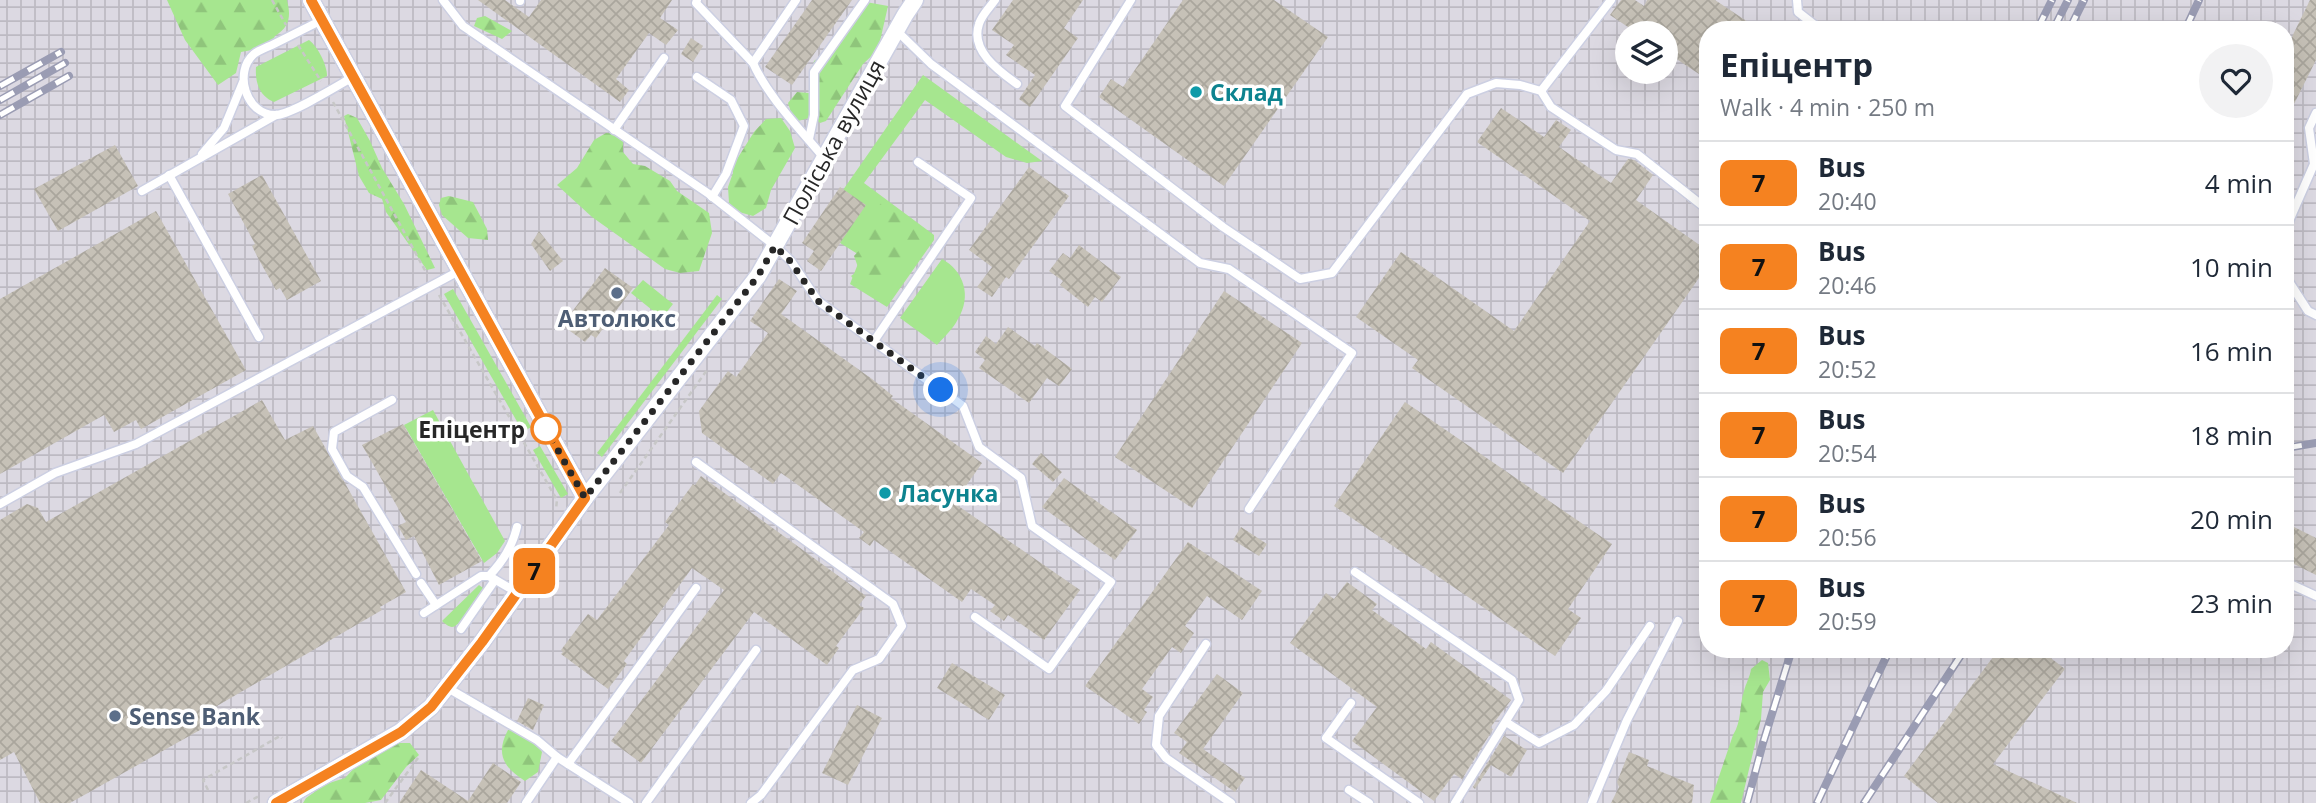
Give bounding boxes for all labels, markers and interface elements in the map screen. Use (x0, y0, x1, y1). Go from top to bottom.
map controls (1615, 21, 1678, 84)
button: layers (1615, 21, 1678, 84)
text: Епіцентр (1720, 42, 1873, 87)
button: heart (2199, 44, 2273, 118)
street label: Поліська вулиця (774, 54, 892, 230)
place label: Склад (1210, 76, 1283, 108)
marker: Склад (1188, 84, 1204, 100)
text: Walk · 4 min · 250 m (1720, 91, 1935, 123)
text: Bus (1818, 149, 1865, 185)
text: 4 min (2205, 165, 2273, 201)
text: 7 (1752, 166, 1765, 199)
text: 20:40 (1818, 185, 1877, 217)
text: Bus (1818, 233, 1865, 269)
text: 10 min (2190, 249, 2273, 285)
text: 7 (1752, 250, 1765, 283)
text: 20:46 (1818, 269, 1877, 301)
marker: Автолюкс (609, 285, 625, 301)
place label: Автолюкс (558, 302, 676, 334)
text: Bus (1818, 317, 1865, 353)
text: 16 min (2190, 333, 2273, 369)
text: 7 (1752, 334, 1765, 367)
text: 20:52 (1818, 353, 1877, 385)
your location (923, 372, 958, 407)
text: Bus (1818, 401, 1865, 437)
place label: Епіцентр (418, 413, 525, 445)
marker: Епіцентр (531, 414, 561, 444)
text: 18 min (2190, 417, 2273, 453)
text: 7 (1752, 418, 1765, 451)
text: 20:54 (1818, 437, 1877, 469)
place label: Ласунка (899, 477, 998, 509)
marker: Ласунка (877, 485, 893, 501)
text: Bus (1818, 485, 1865, 521)
text: 20 min (2190, 501, 2273, 537)
text: 7 (1752, 502, 1765, 535)
text: 20:56 (1818, 521, 1877, 553)
line badge: 7 (511, 548, 557, 594)
text: 7 (527, 554, 541, 587)
text: Bus (1818, 569, 1865, 605)
text: 23 min (2190, 585, 2273, 621)
text: 7 (1752, 586, 1765, 619)
text: 20:59 (1818, 605, 1877, 637)
place label: Sense Bank (129, 700, 261, 732)
marker: Sense Bank (107, 708, 123, 724)

